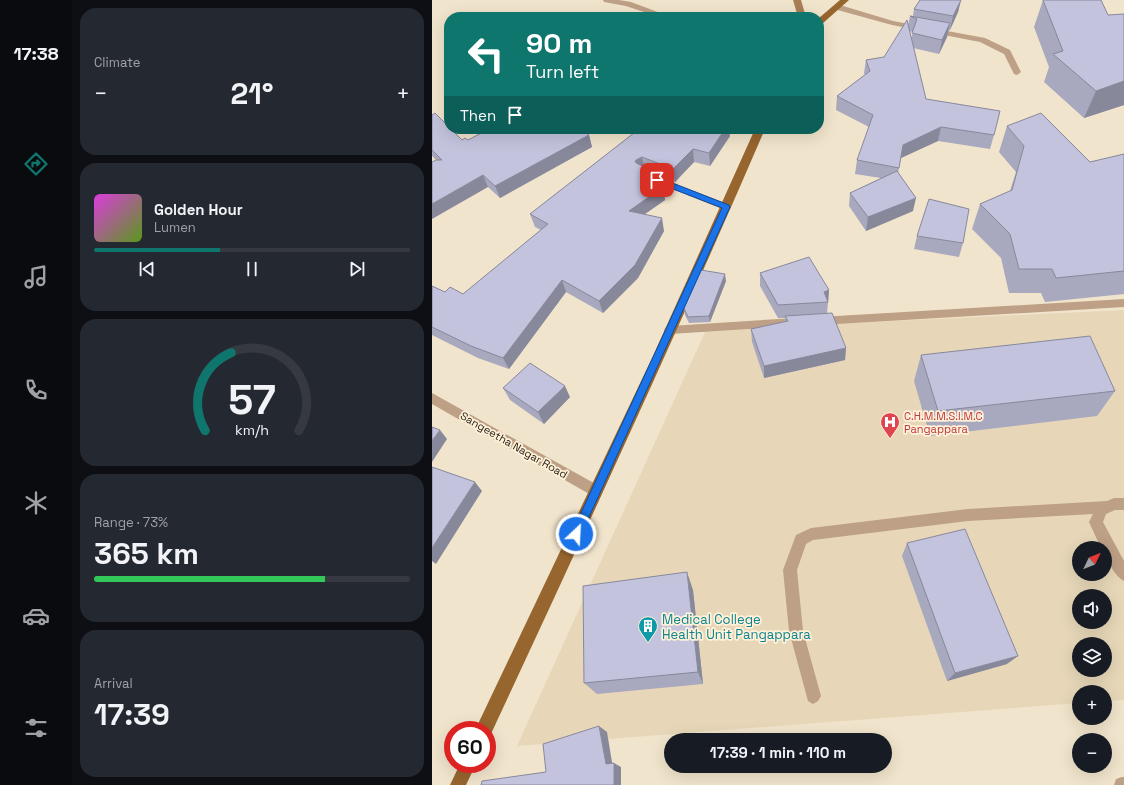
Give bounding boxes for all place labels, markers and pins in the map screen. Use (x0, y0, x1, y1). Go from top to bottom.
pin (640, 163, 674, 197)
place label: C.H.M.M.S.I.M.C Pangappara (904, 409, 983, 436)
hospital icon: C.H.M.M.S.I.M.C Pangappara (879, 411, 901, 439)
place label: Medical College Health Unit Pangappara (662, 611, 811, 643)
building icon: Medical College Health Unit Pangappara (637, 615, 659, 643)

